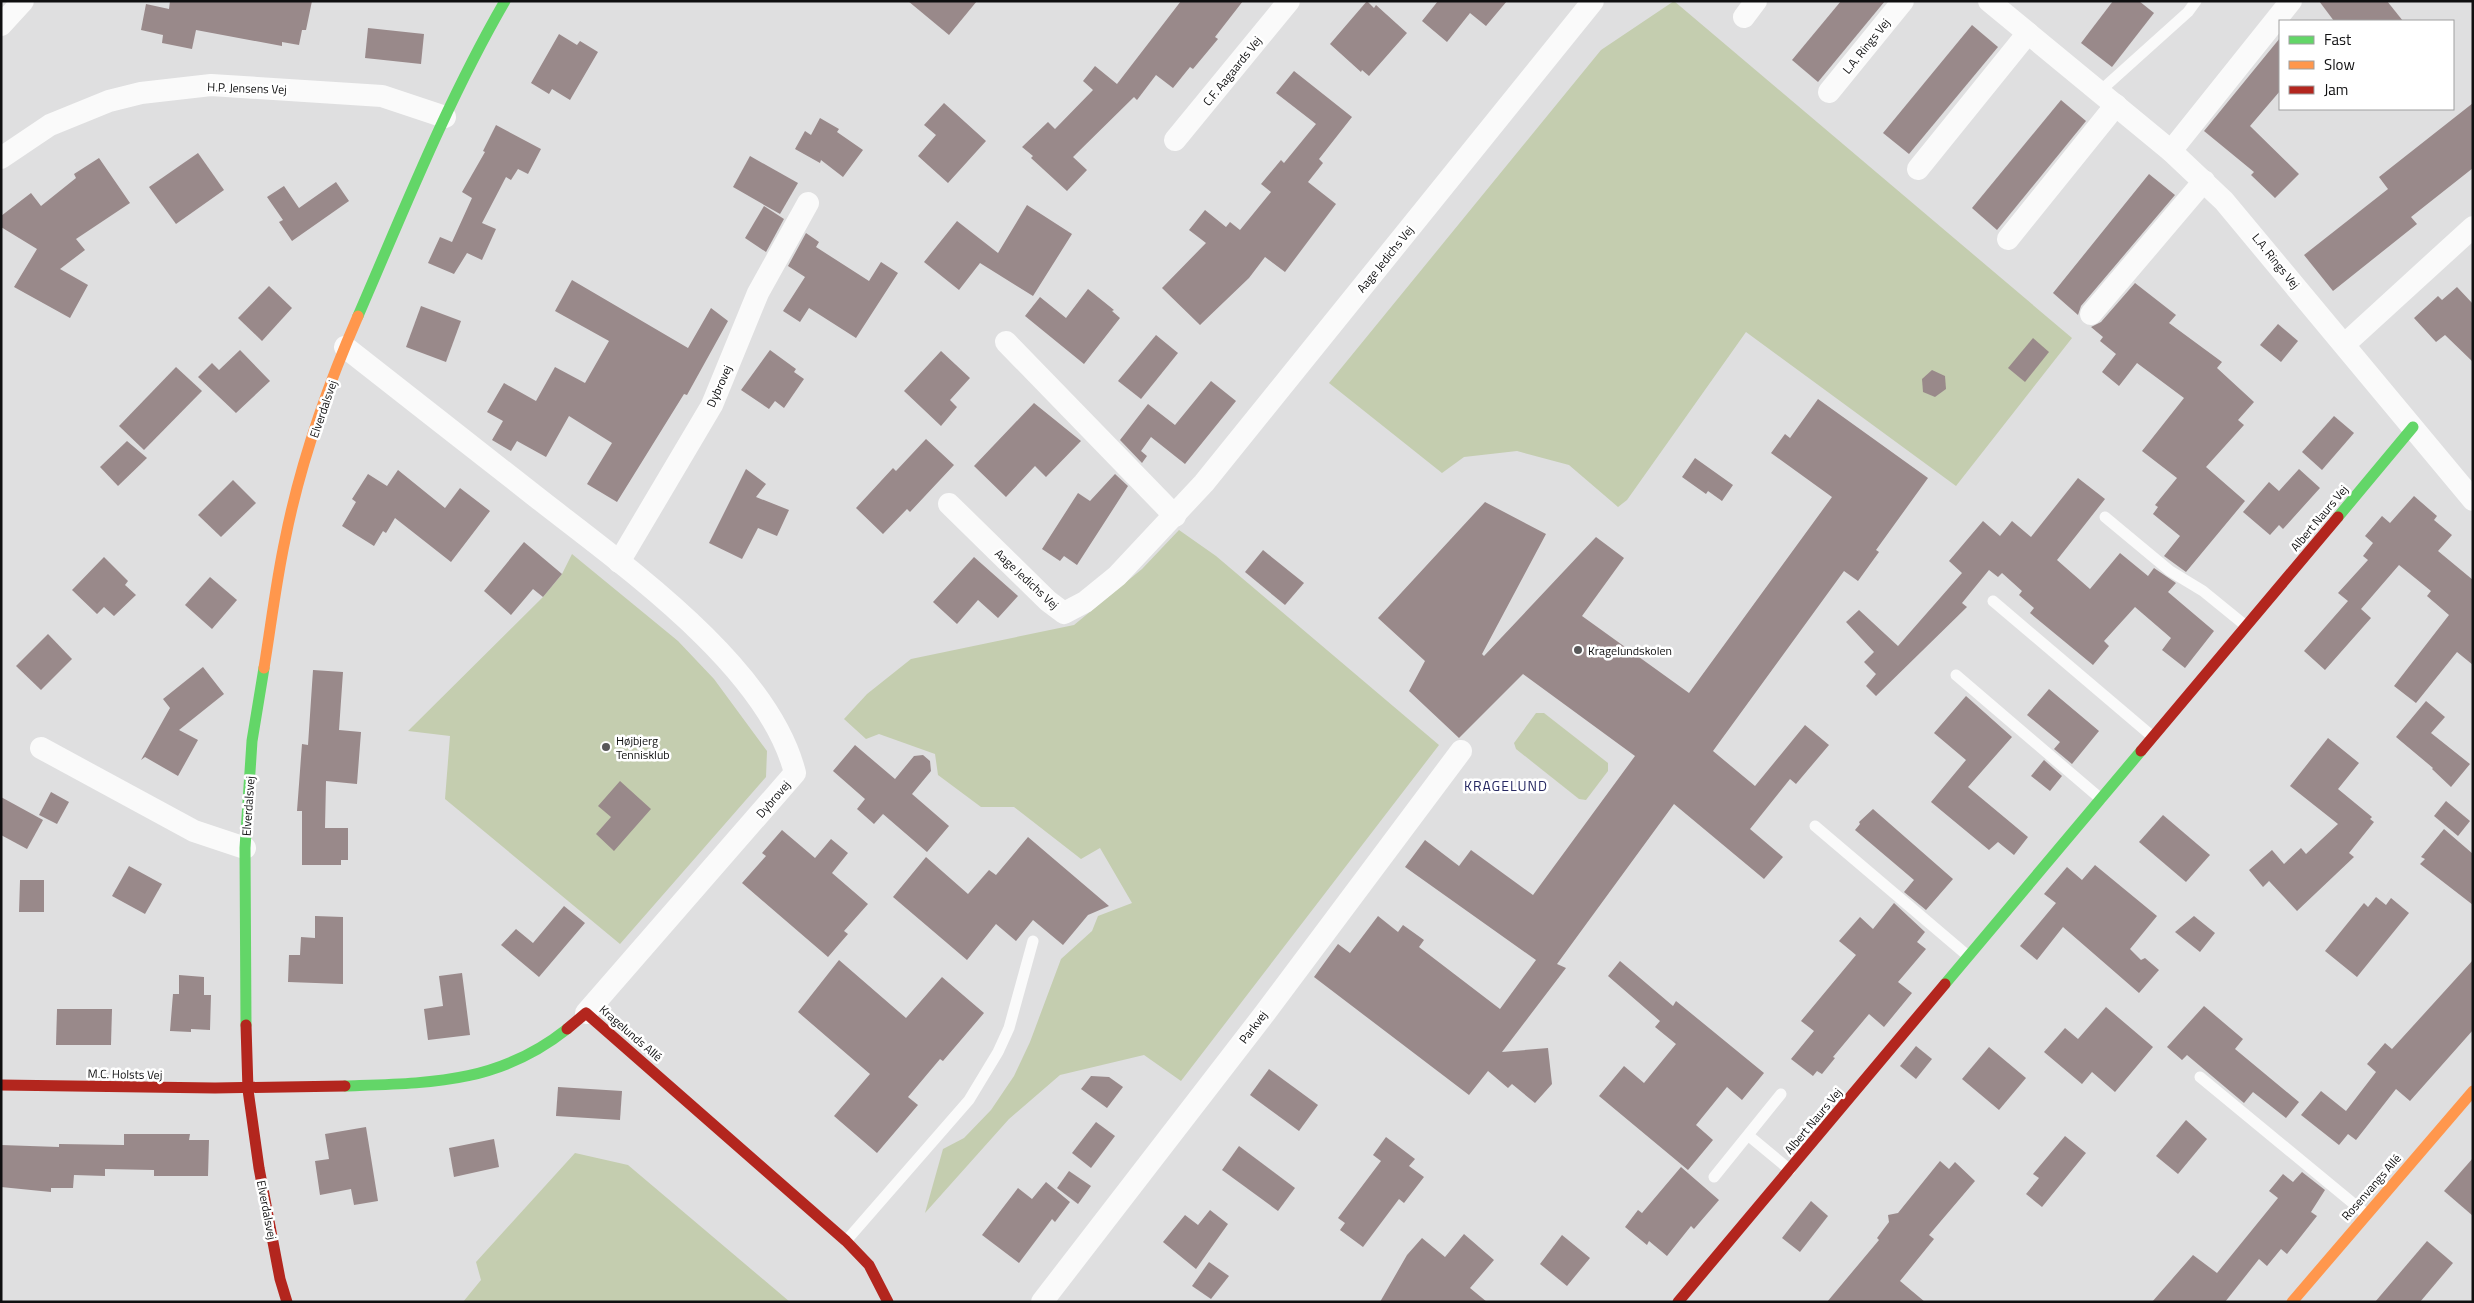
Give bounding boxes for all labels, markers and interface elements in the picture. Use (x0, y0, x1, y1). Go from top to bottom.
street label: L.A. Rings Vej (1838, 14, 1894, 78)
legend (2279, 20, 2454, 110)
text: Fast (2324, 28, 2352, 51)
street label: C.F. Aagaards Vej (1198, 32, 1266, 110)
text: Slow (2324, 53, 2355, 76)
street label: H.P. Jensens Vej (207, 77, 287, 99)
text: Jam (2324, 78, 2348, 101)
street label: Aage Jedichs Vej (1352, 221, 1418, 297)
street label: L.A. Rings Vej (2248, 229, 2304, 293)
street label: Dybrovej (701, 362, 737, 410)
street label: Elverdalsvej (304, 377, 342, 441)
street label: Albert Naurs Vej (2286, 481, 2352, 555)
street label: Aage Jedichs Vej (991, 544, 1063, 614)
place label: Kragelundskolen (1588, 641, 1672, 660)
marker: Kragelundskolen (1572, 644, 1584, 656)
place label: Højbjerg Tennisklub (616, 731, 670, 764)
marker: Højbjerg Tennisklub (600, 741, 612, 753)
street label: Elverdalsvej (236, 775, 260, 837)
district label: KRAGELUND (1464, 775, 1548, 796)
street label: Dybrovej (751, 776, 795, 822)
street label: Kragelunds Allé (595, 1000, 667, 1066)
street label: Parkvej (1234, 1006, 1272, 1048)
street label: M.C. Holsts Vej (87, 1064, 163, 1084)
street label: Albert Naurs Vej (1780, 1084, 1846, 1158)
street label: Rosenvangs Allé (2337, 1149, 2405, 1225)
street label: Elverdalsvej (252, 1179, 282, 1241)

